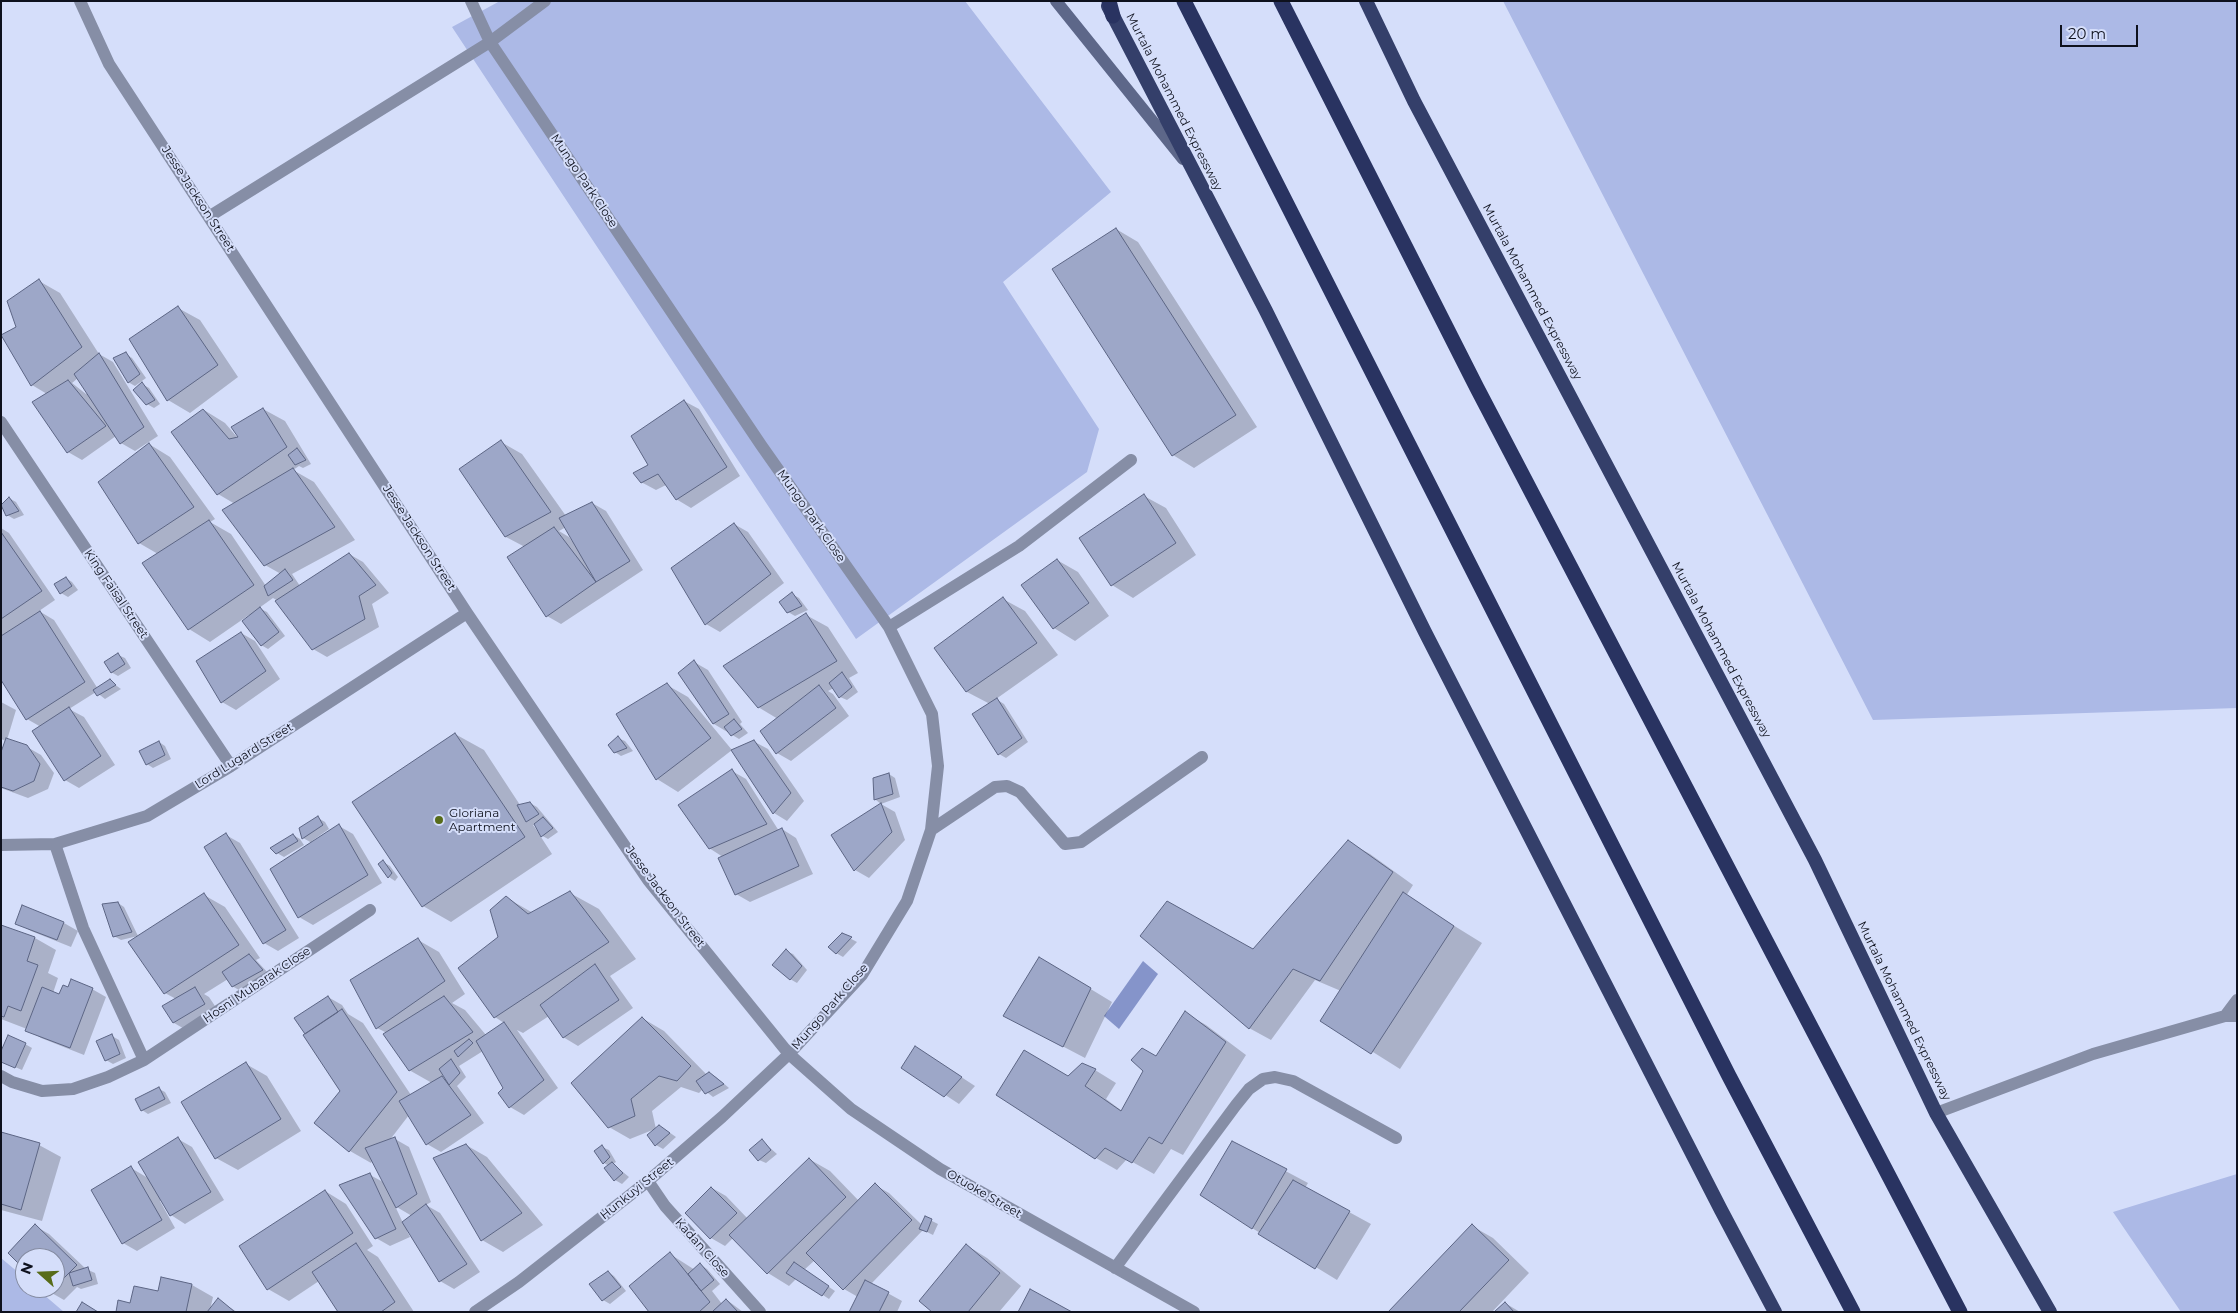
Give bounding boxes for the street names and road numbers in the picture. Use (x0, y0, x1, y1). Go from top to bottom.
street label: Murtala Mohammed Expressway (1123, 11, 1225, 193)
street label: Mungo Park Close (547, 132, 621, 230)
street label: Jesse Jackson Street (158, 143, 238, 255)
street label: Murtala Mohammed Expressway (1479, 201, 1585, 383)
street label: Mungo Park Close (774, 467, 848, 565)
street label: Jesse Jackson Street (379, 482, 459, 594)
street label: King Faisal Street (81, 547, 151, 641)
street label: Murtala Mohammed Expressway (1668, 559, 1774, 741)
street label: Lord Lugard Street (192, 720, 296, 792)
street label: Jesse Jackson Street (622, 844, 708, 950)
street label: Murtala Mohammed Expressway (1854, 919, 1954, 1103)
street label: Hosni Mubarak Close (201, 944, 313, 1026)
street label: Mungo Park Close (789, 961, 871, 1053)
street label: Hunkuyi Street (597, 1155, 677, 1223)
street label: Otuoke Street (944, 1167, 1024, 1221)
street label: Kadan Close (672, 1216, 732, 1280)

